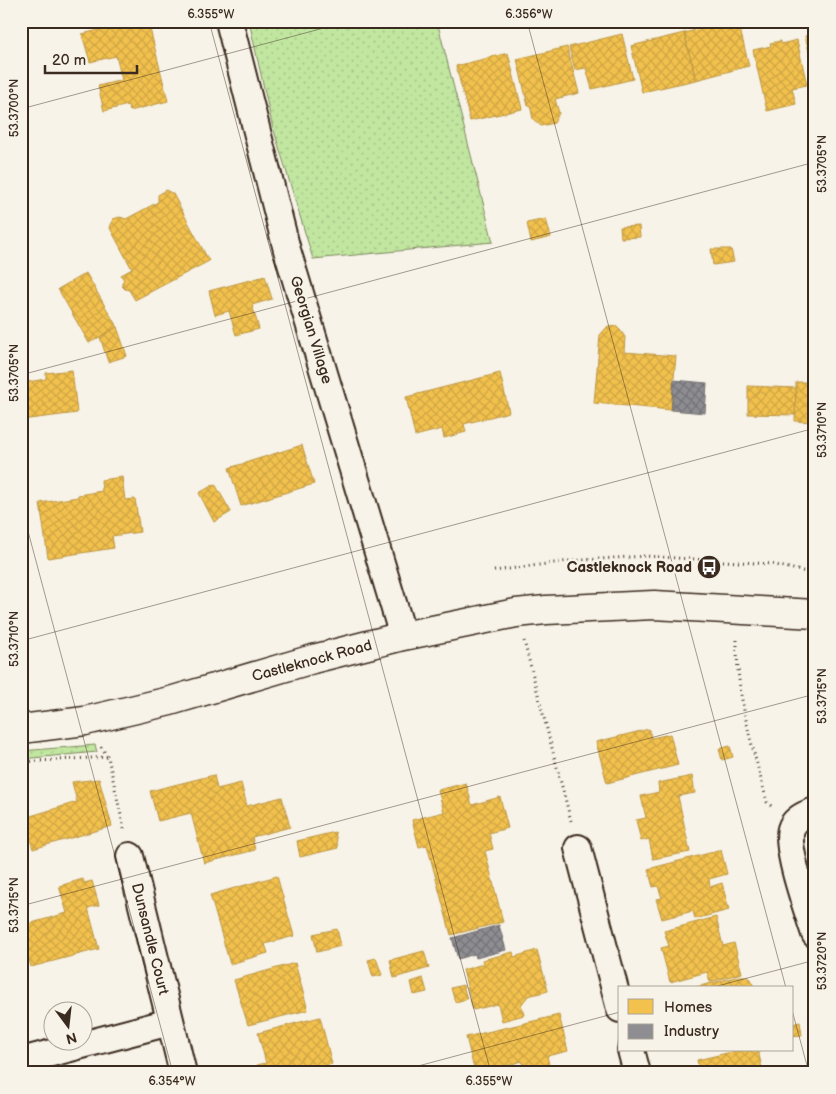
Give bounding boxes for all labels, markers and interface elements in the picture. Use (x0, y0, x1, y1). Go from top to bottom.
text: 6.355°W (187, 7, 235, 22)
text: 6.356°W (505, 7, 553, 22)
scale bar (45, 42, 138, 74)
text: 20 m (52, 51, 86, 70)
text: 53.3700°N (7, 79, 22, 137)
text: 53.3705°N (815, 135, 830, 193)
street label: Georgian Village (286, 274, 336, 386)
text: 53.3705°N (7, 344, 22, 402)
text: 53.3710°N (815, 402, 830, 458)
bus stop icon: Castleknock Road (696, 554, 722, 580)
place label: Castleknock Road (567, 558, 692, 577)
text: 53.3710°N (7, 611, 22, 667)
street label: Castleknock Road (250, 636, 374, 686)
text: 53.3715°N (815, 668, 830, 724)
text: 53.3715°N (7, 877, 22, 933)
street label: Dunsandle Court (127, 881, 173, 997)
text: 53.3720°N (815, 932, 830, 990)
legend (618, 986, 794, 1052)
text: Homes (664, 998, 713, 1017)
north arrow (42, 1002, 92, 1052)
text: Industry (664, 1022, 719, 1041)
text: N (64, 1029, 79, 1048)
text: 6.354°W (148, 1074, 196, 1089)
text: 6.355°W (465, 1074, 513, 1089)

